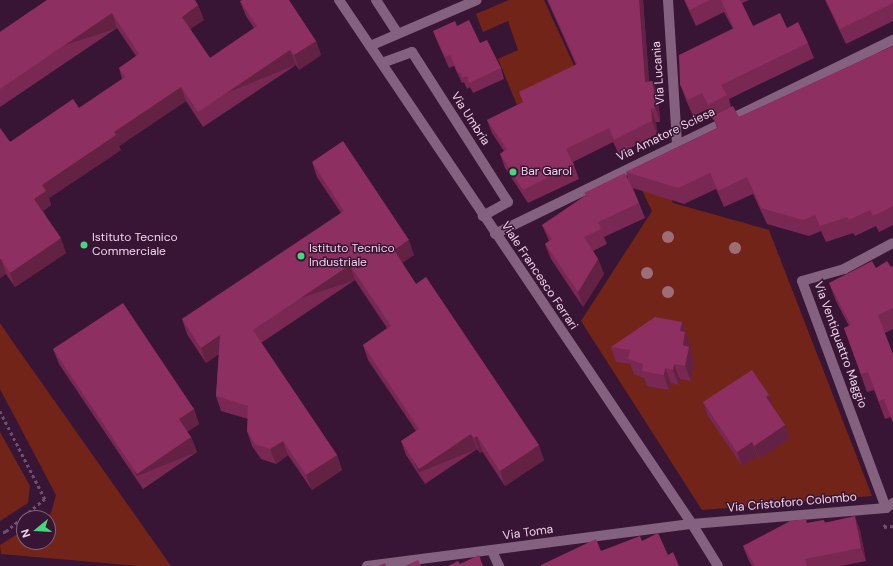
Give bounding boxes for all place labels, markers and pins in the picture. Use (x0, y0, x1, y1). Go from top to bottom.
place label: Bar Garol (521, 165, 572, 179)
marker: Bar Garol (508, 167, 518, 177)
place label: Istituto Tecnico Commerciale (92, 231, 178, 259)
marker: Istituto Tecnico Commerciale (79, 240, 89, 250)
place label: Istituto Tecnico Industriale (309, 242, 395, 270)
marker: Istituto Tecnico Industriale (296, 251, 306, 261)

